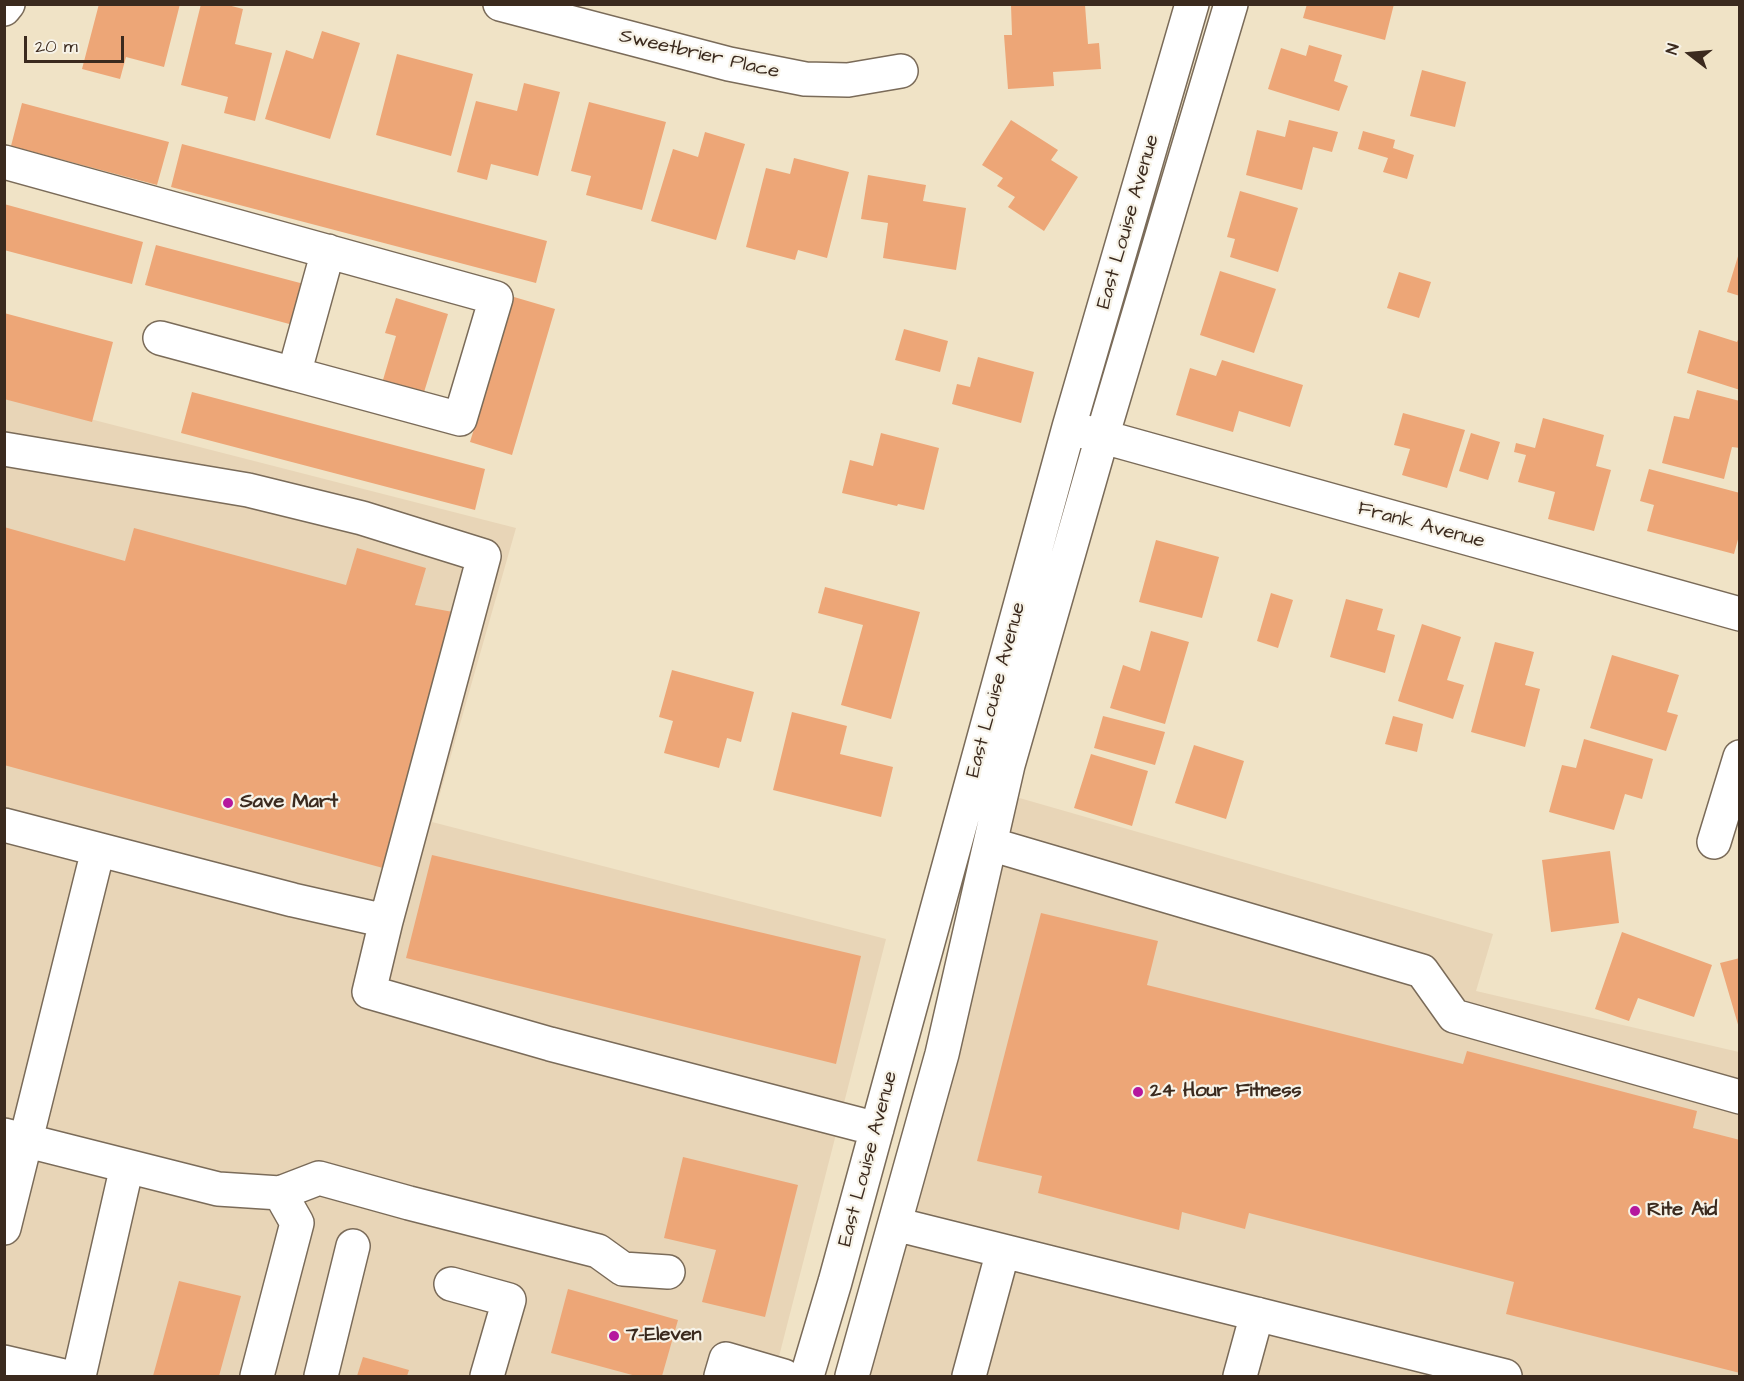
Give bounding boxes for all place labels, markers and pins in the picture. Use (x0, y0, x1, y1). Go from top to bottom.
place label: Save Mart (240, 791, 338, 815)
marker: Save Mart (221, 796, 235, 810)
place label: 24 Hour Fitness (1150, 1080, 1301, 1104)
marker: 24 Hour Fitness (1131, 1085, 1145, 1099)
place label: Rite Aid (1647, 1199, 1717, 1223)
marker: Rite Aid (1628, 1204, 1642, 1218)
place label: 7-Eleven (626, 1324, 702, 1348)
marker: 7-Eleven (607, 1329, 621, 1343)

